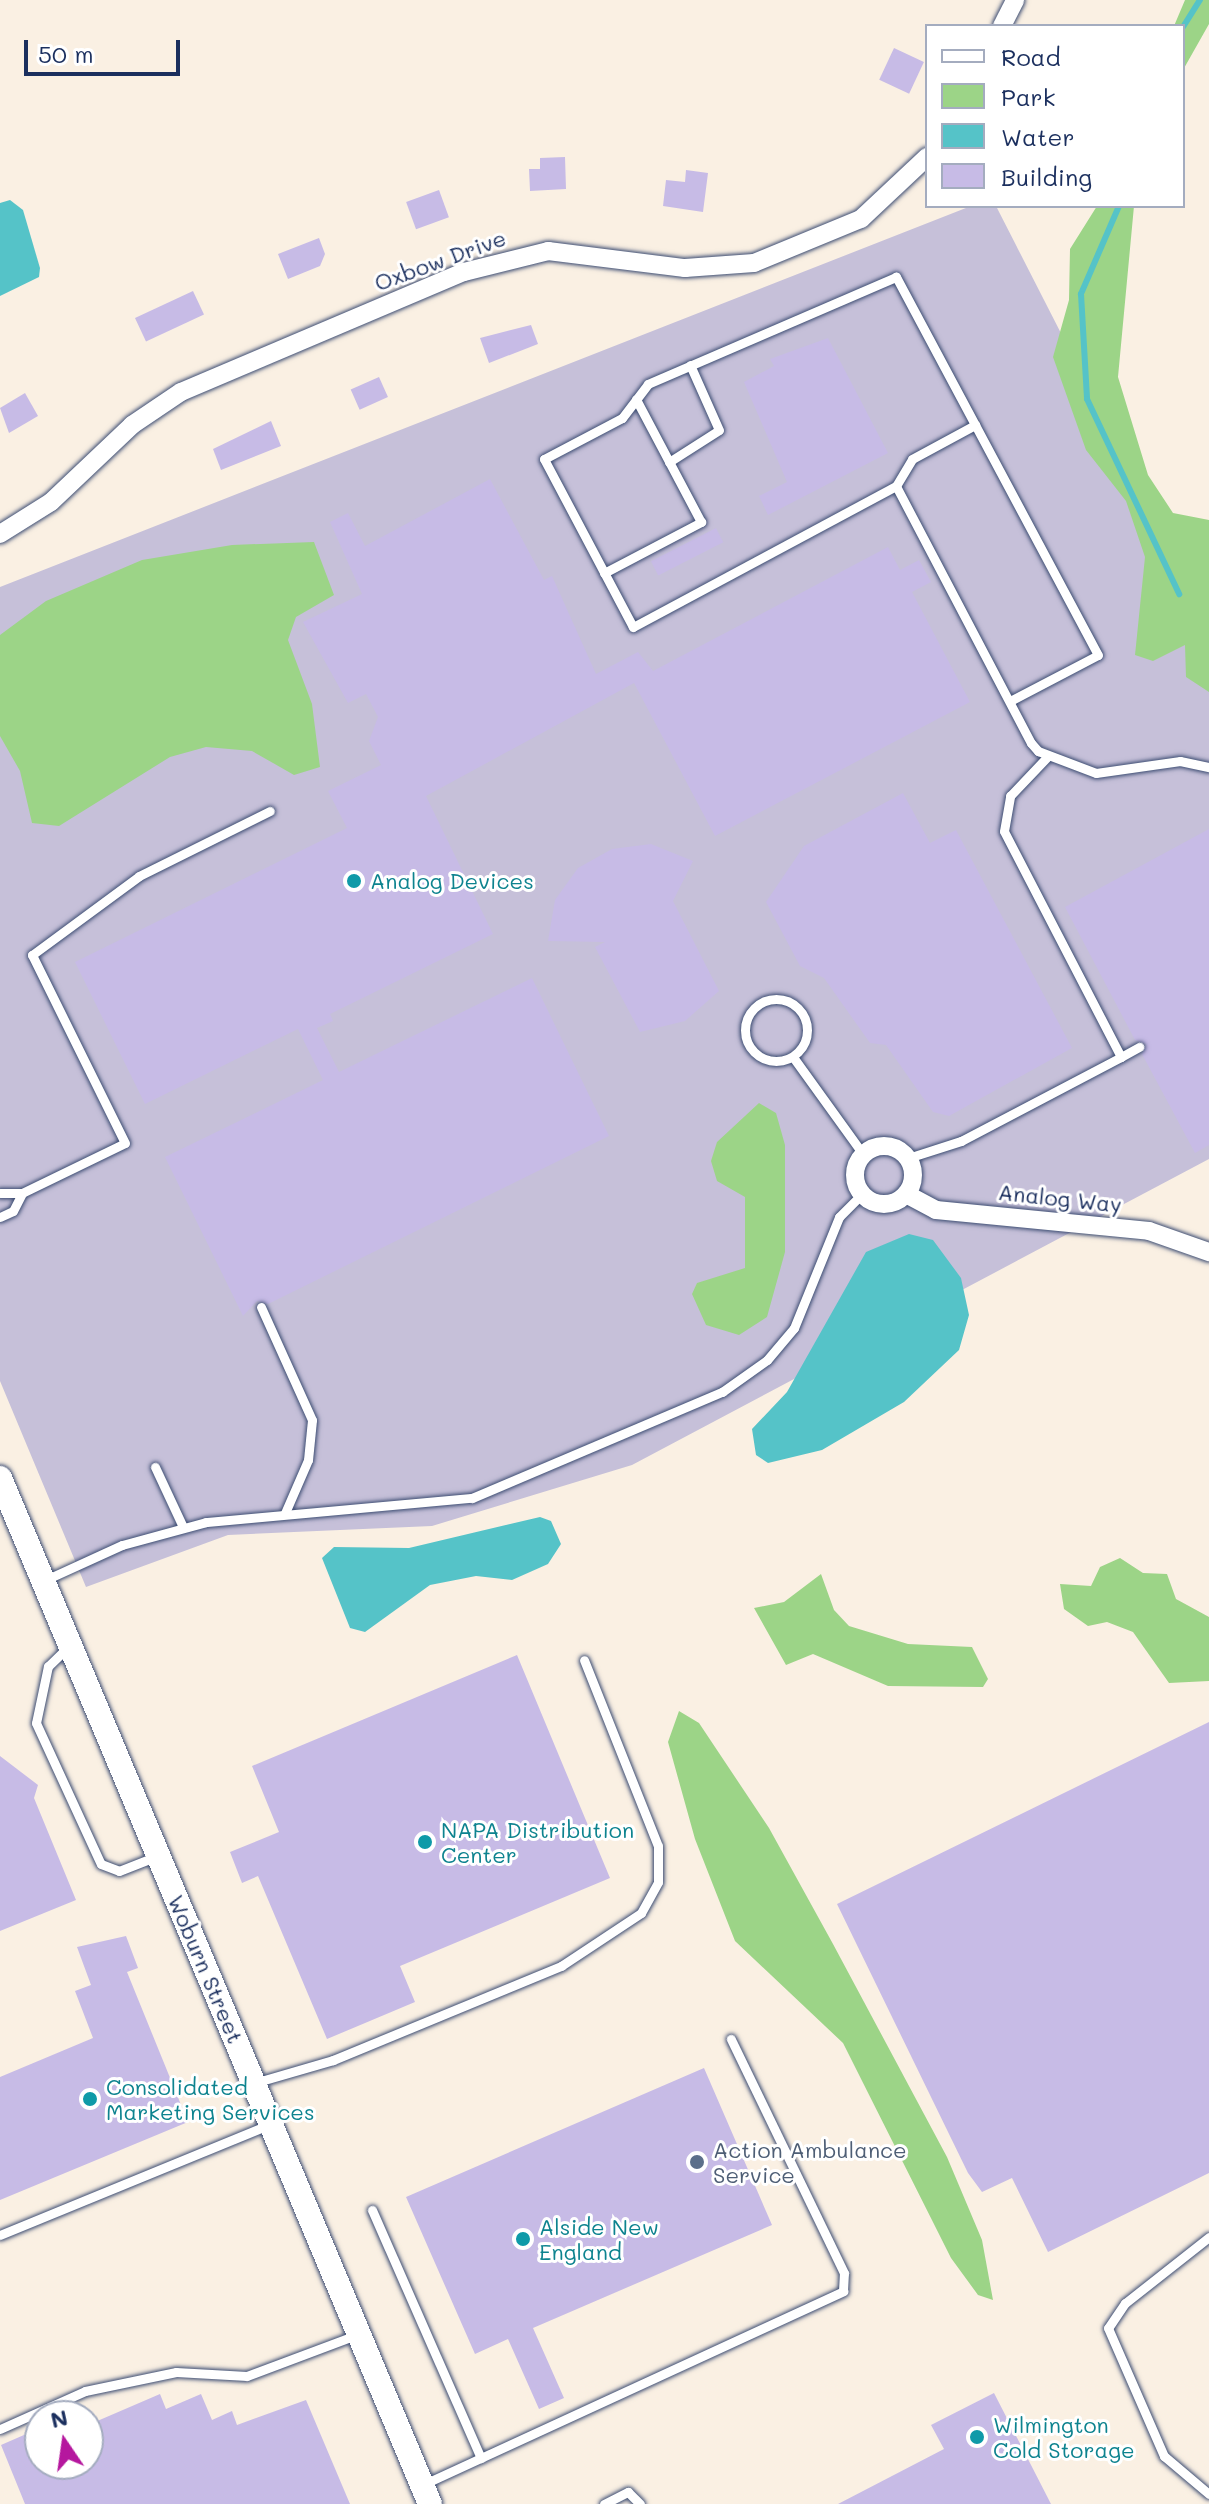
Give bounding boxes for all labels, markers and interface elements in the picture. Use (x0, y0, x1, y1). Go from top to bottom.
scale bar (28, 24, 184, 74)
legend (925, 24, 1185, 208)
text: 50 m (38, 38, 94, 69)
text: Road (1001, 41, 1061, 72)
text: Park (1001, 81, 1055, 112)
text: Water (1001, 121, 1075, 152)
text: Building (1001, 161, 1092, 192)
street label: Oxbow Drive (371, 224, 509, 296)
place label: Analog Devices (370, 868, 534, 894)
marker: Analog Devices (345, 872, 363, 890)
street label: Analog Way (997, 1178, 1123, 1218)
place label: NAPA Distribution Center (441, 1816, 634, 1868)
marker: NAPA Distribution Center (416, 1833, 434, 1851)
street label: Woburn Street (163, 1891, 249, 2047)
place label: Consolidated Marketing Services (106, 2073, 315, 2124)
marker: Consolidated Marketing Services (81, 2090, 99, 2108)
place label: Action Ambulance Service (713, 2136, 907, 2188)
marker: Action Ambulance Service (688, 2153, 706, 2171)
place label: Alside New England (539, 2213, 659, 2264)
marker: Alside New England (514, 2230, 532, 2248)
north arrow (24, 2400, 104, 2480)
text: N (48, 2402, 70, 2434)
place label: Wilmington Cold Storage (993, 2411, 1135, 2462)
marker: Wilmington Cold Storage (968, 2428, 986, 2446)

